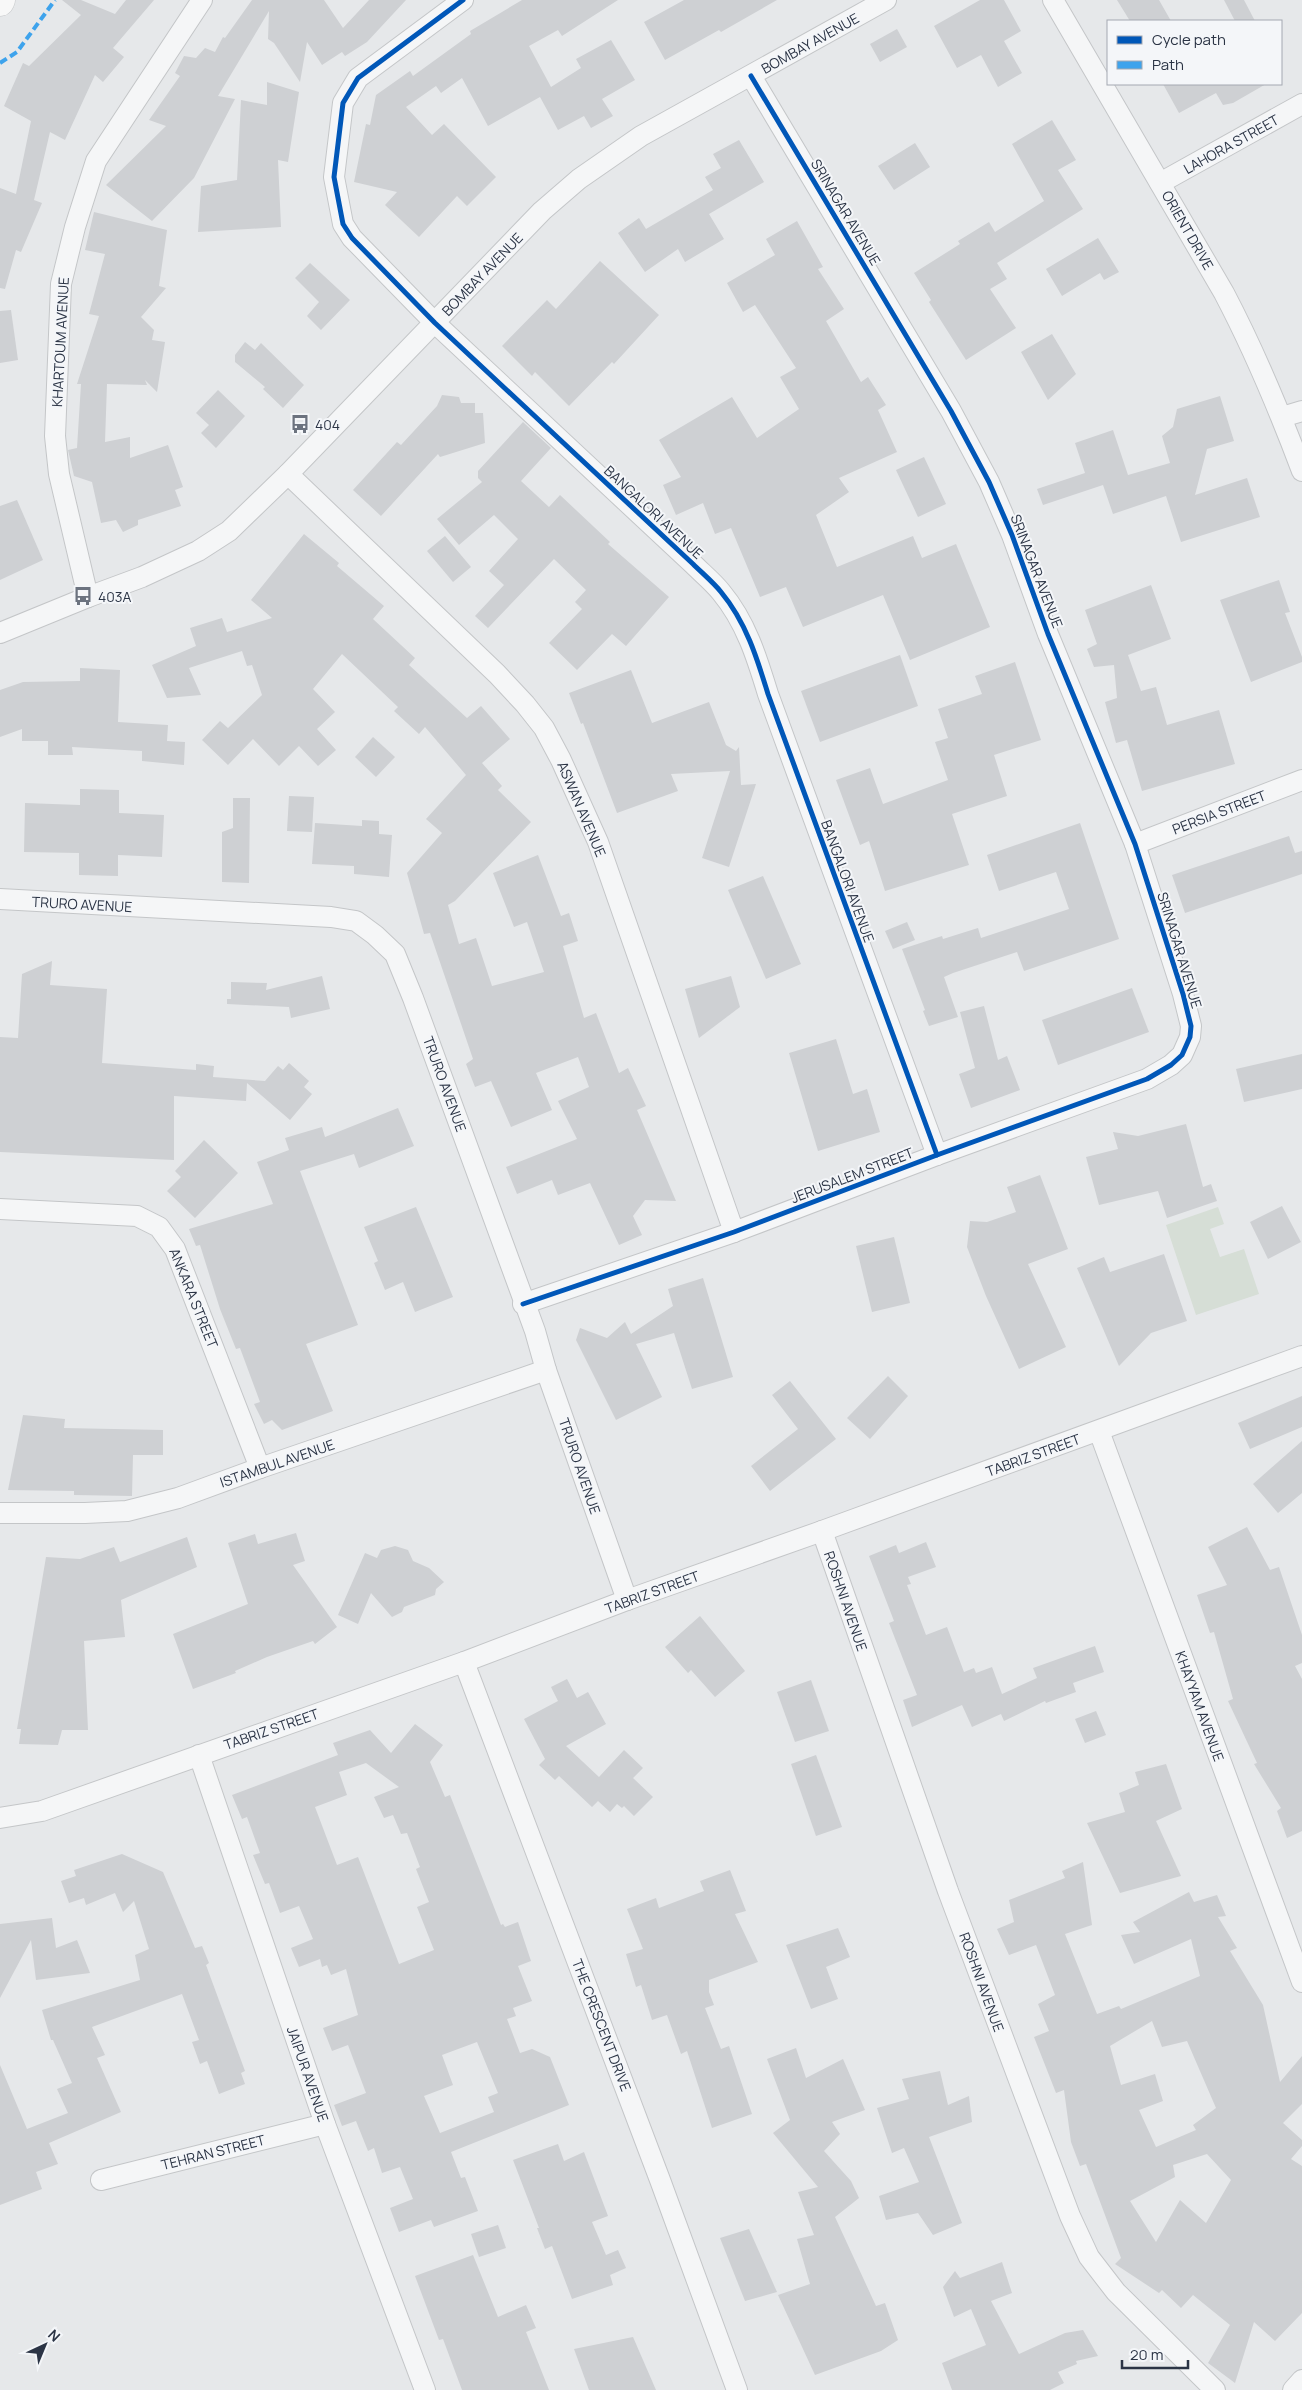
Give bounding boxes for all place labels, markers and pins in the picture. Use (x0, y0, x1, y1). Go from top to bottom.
bus stop icon: 404 (289, 413, 311, 435)
place label: 404 (315, 415, 340, 434)
bus stop icon: 403A (72, 585, 94, 607)
place label: 403A (98, 587, 132, 606)

